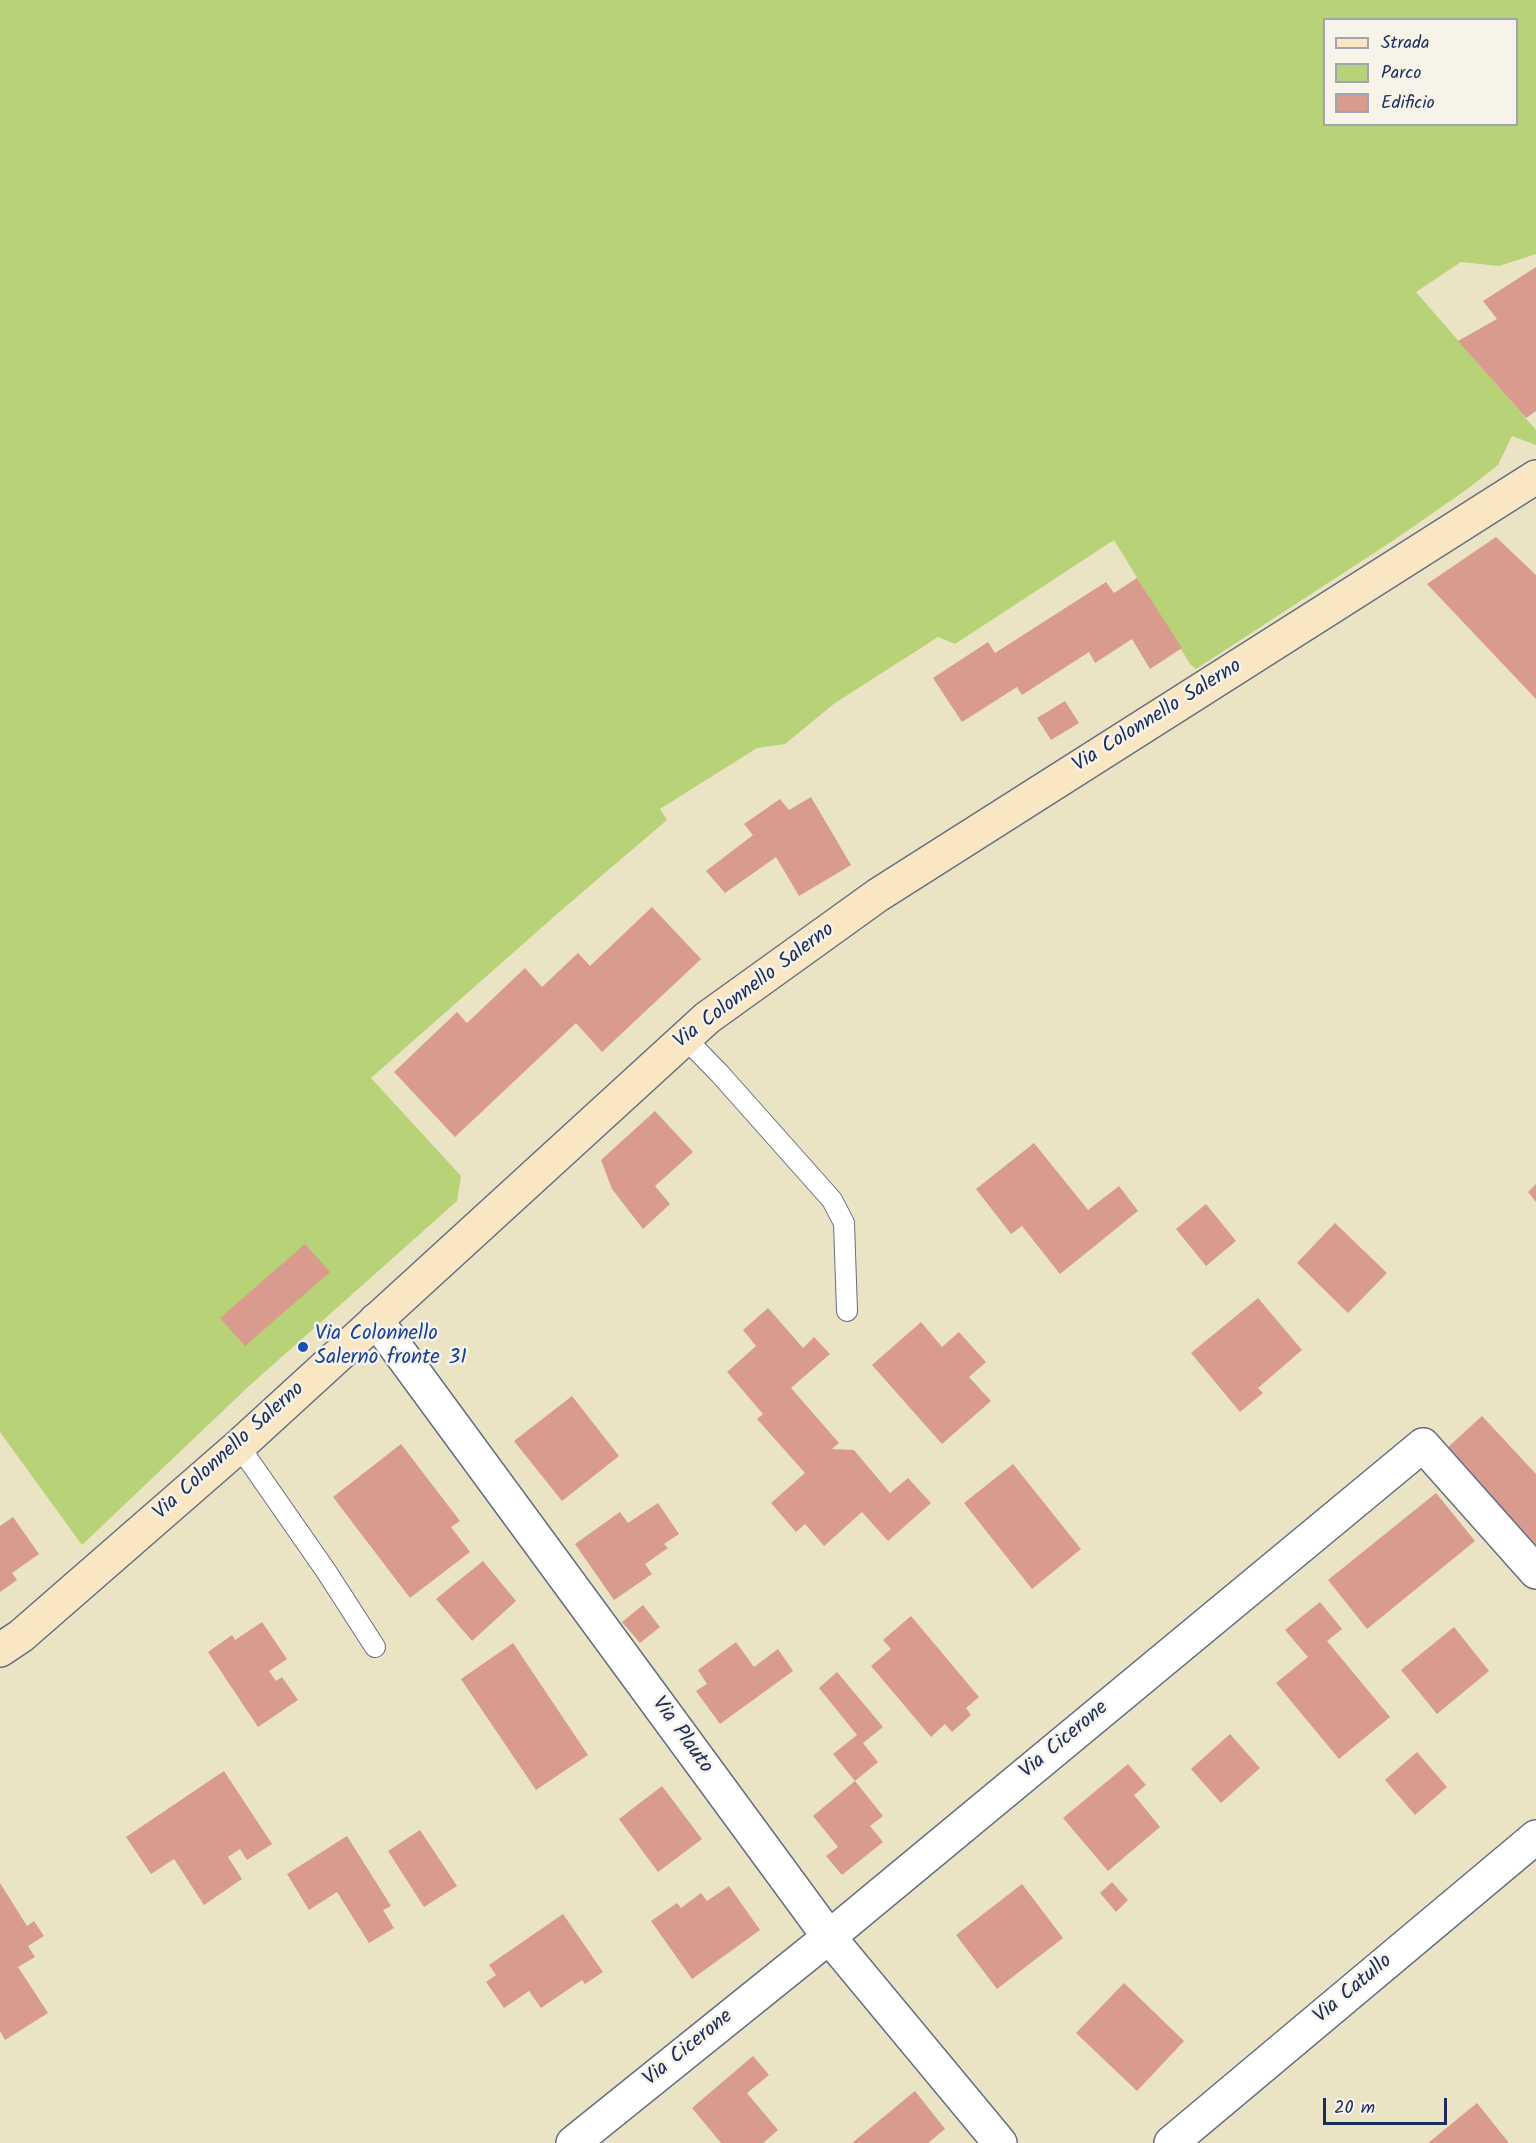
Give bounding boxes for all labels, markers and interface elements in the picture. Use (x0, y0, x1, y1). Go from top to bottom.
legend (1323, 18, 1518, 126)
text: Strada (1381, 29, 1429, 58)
text: Parco (1381, 59, 1421, 88)
text: Edificio (1381, 89, 1435, 118)
street label: Via Colonnello Salerno (1069, 655, 1247, 779)
street label: Via Colonnello Salerno (670, 918, 840, 1056)
place label: Via Colonnello Salerno fronte 31 (315, 1322, 467, 1372)
marker: Via Colonnello Salerno fronte 31 (296, 1340, 310, 1354)
street label: Via Colonnello Salerno (149, 1378, 311, 1526)
street label: Via Plauto (645, 1693, 717, 1779)
street label: Via Cicerone (1016, 1697, 1114, 1785)
street label: Via Catullo (1310, 1950, 1398, 2030)
street label: Via Cicerone (639, 2005, 739, 2093)
scale bar (1326, 2086, 1450, 2124)
text: 20 m (1334, 2094, 1375, 2123)

